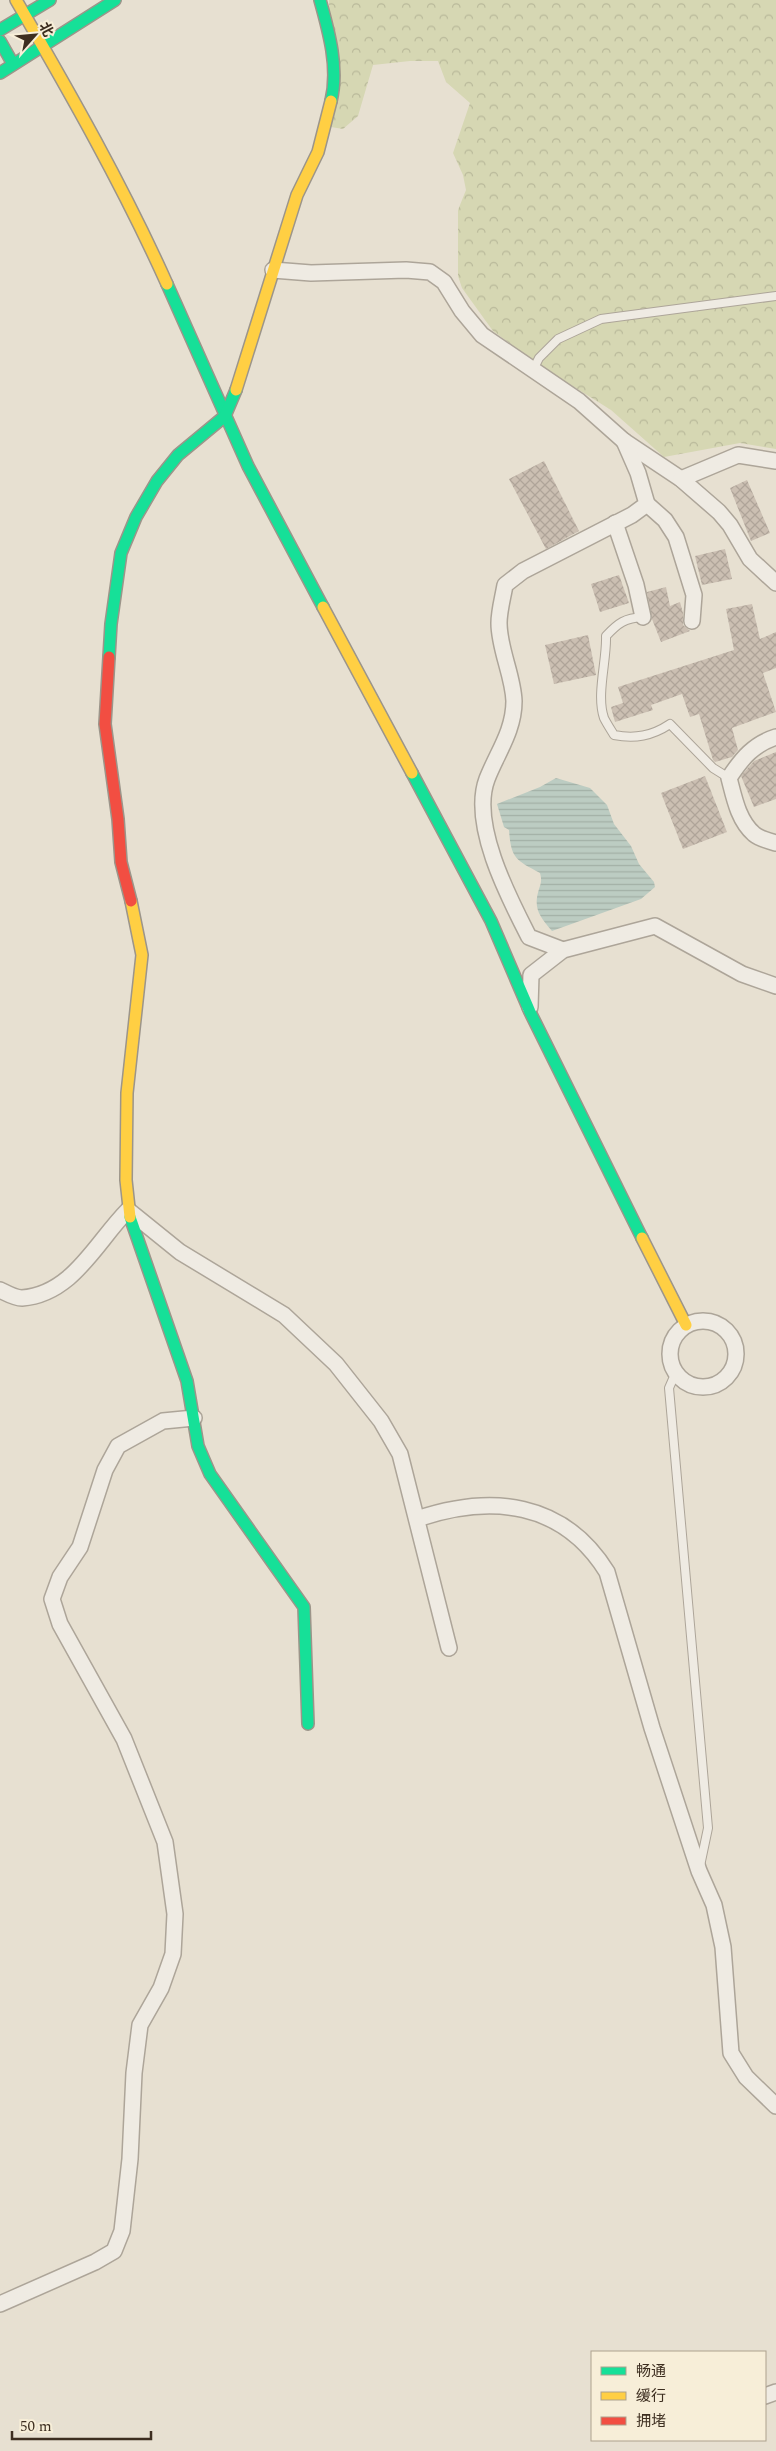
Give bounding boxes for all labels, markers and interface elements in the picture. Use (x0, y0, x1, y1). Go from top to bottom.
north arrow (10, 10, 60, 60)
text: 北 (34, 18, 59, 40)
legend (591, 2351, 766, 2441)
text: 畅通 (636, 2360, 666, 2383)
text: 缓行 (636, 2385, 666, 2408)
scale bar (12, 2408, 151, 2440)
text: 拥堵 (636, 2410, 666, 2433)
text: 50 m (20, 2415, 52, 2438)

